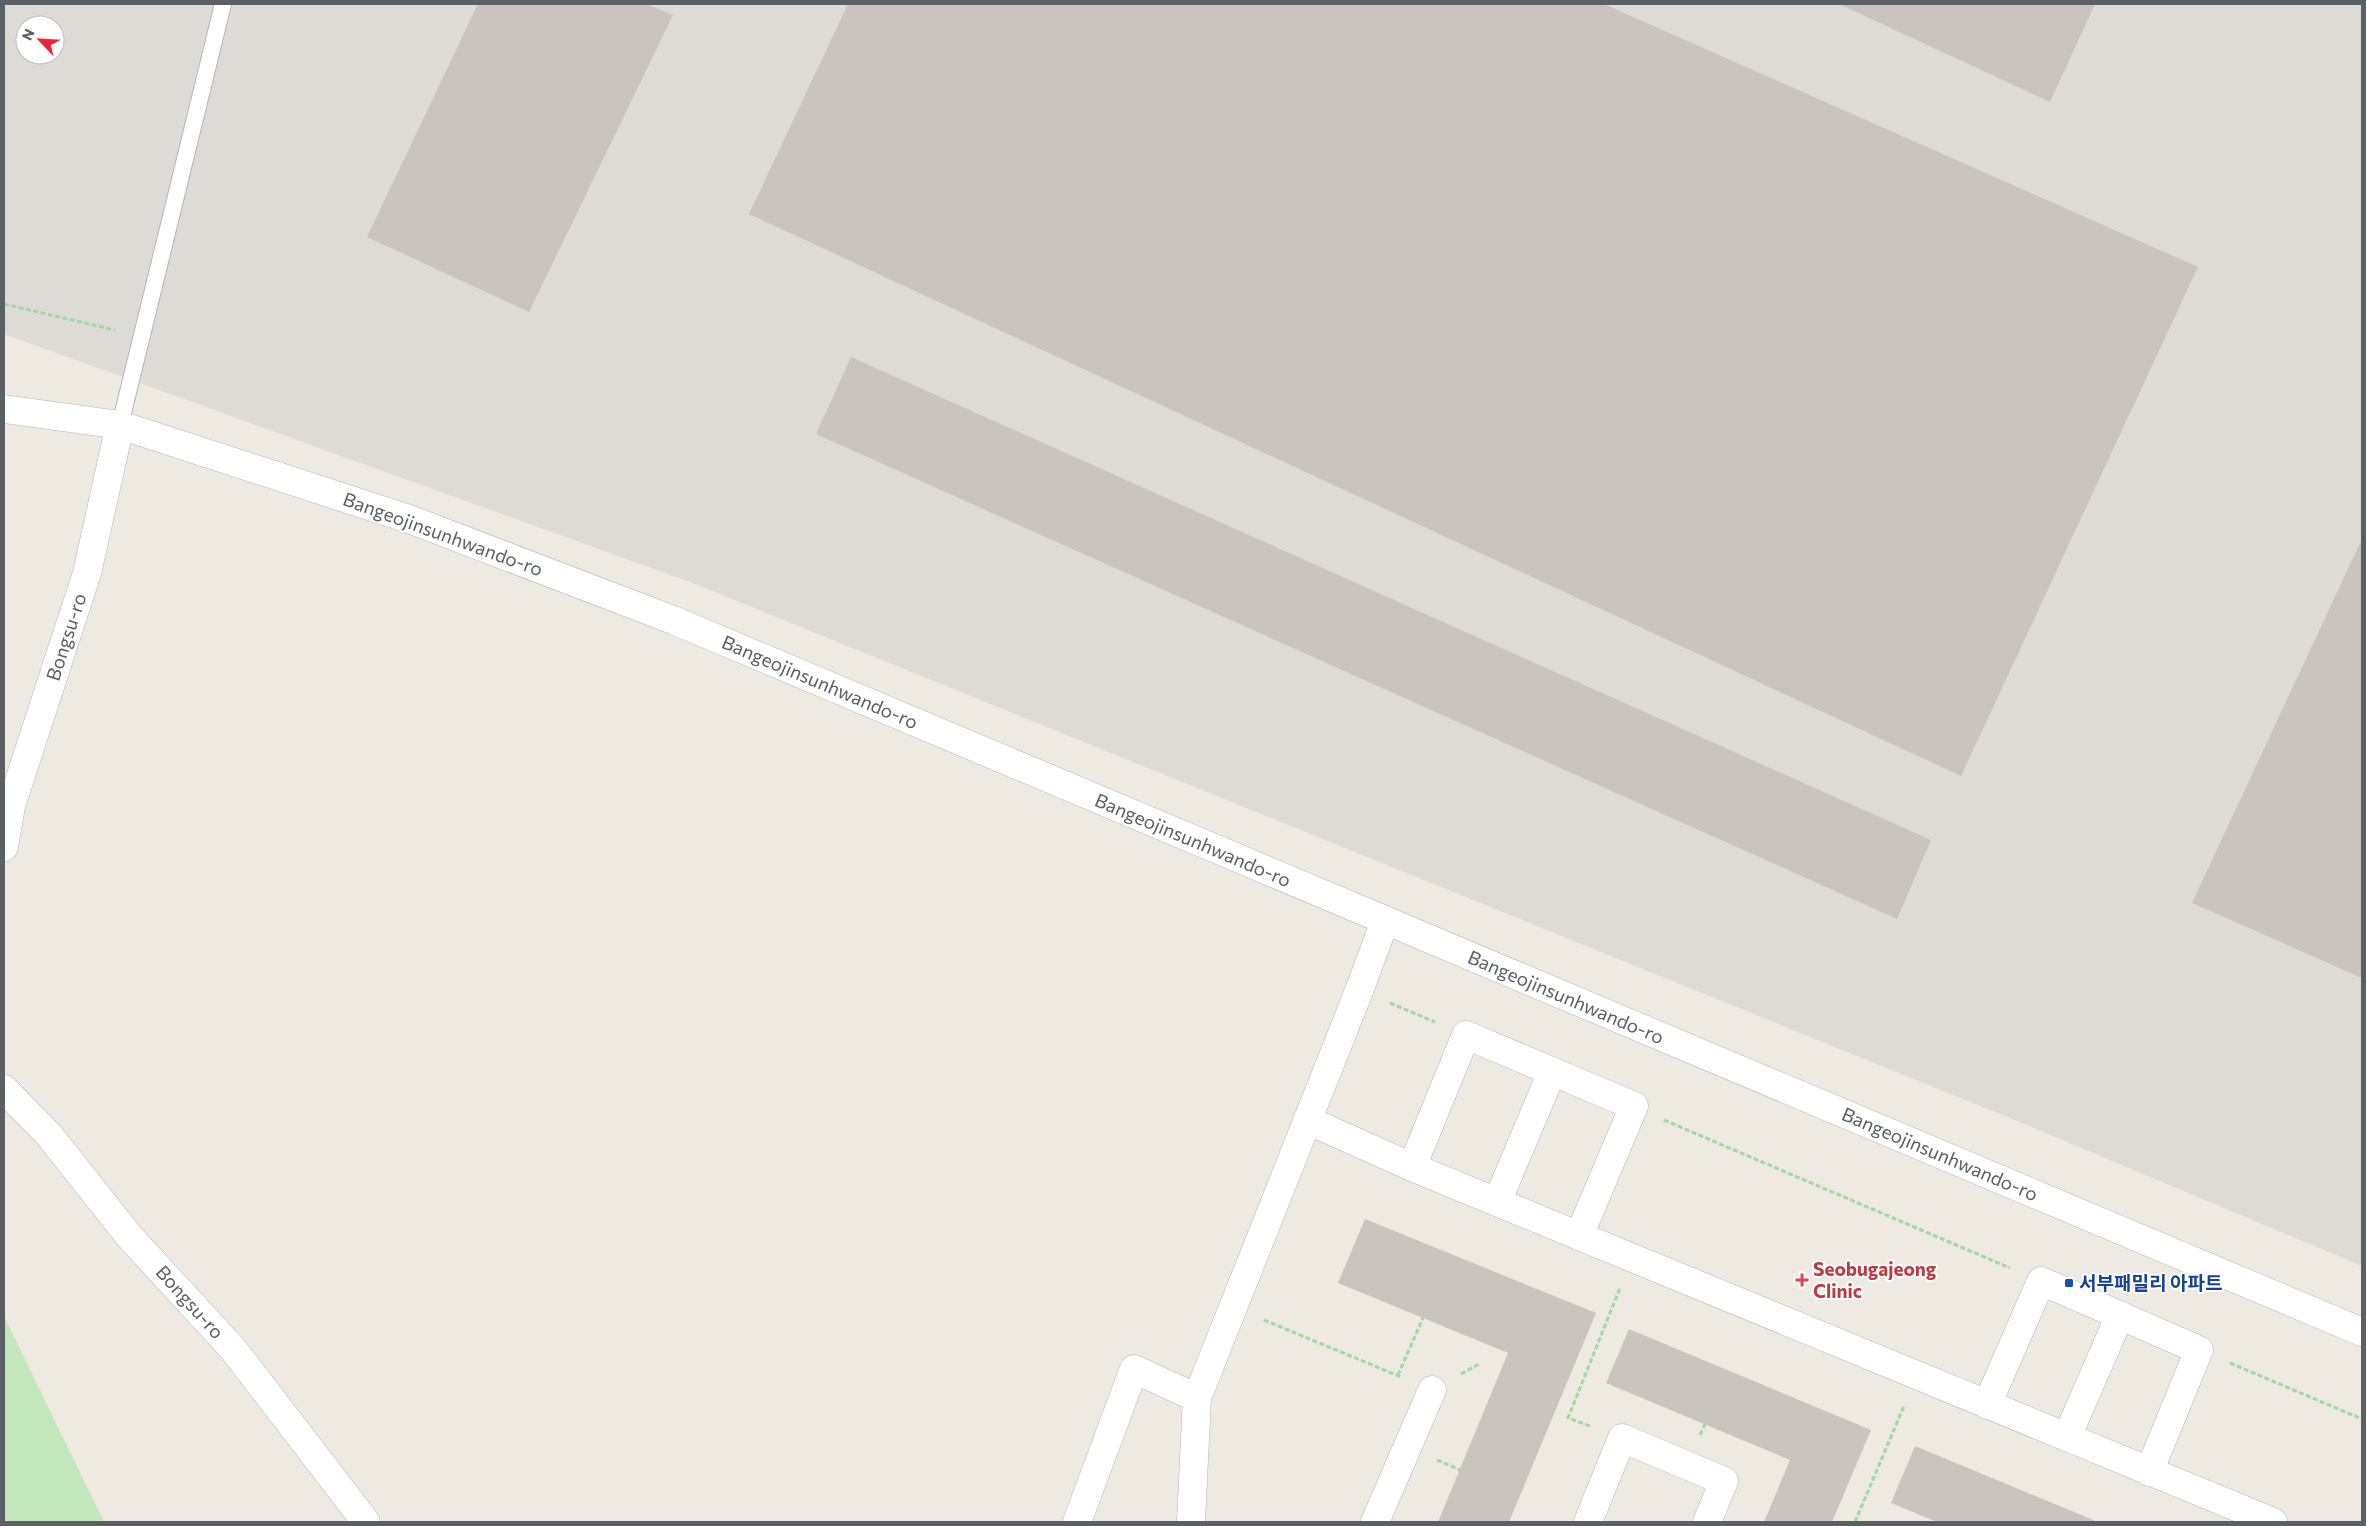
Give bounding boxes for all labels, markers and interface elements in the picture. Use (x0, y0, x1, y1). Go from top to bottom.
north arrow (15, 15, 65, 65)
text: N (18, 26, 38, 43)
street label: Bangeojinsunhwando-ro (340, 487, 546, 580)
street label: Bongsu-ro (41, 590, 90, 684)
street label: Bangeojinsunhwando-ro (719, 630, 922, 733)
street label: Bangeojinsunhwando-ro (1092, 788, 1295, 891)
street label: Bangeojinsunhwando-ro (1465, 945, 1668, 1048)
street label: Bangeojinsunhwando-ro (1839, 1102, 2042, 1205)
place label: Seobugajeong Clinic (1813, 1257, 1937, 1302)
street label: Bongsu-ro (151, 1260, 229, 1343)
place label: 서부패밀리 아파트 (2079, 1271, 2222, 1294)
marker: Seobugajeong Clinic (1795, 1273, 1809, 1287)
marker: 서부패밀리 아파트 (2063, 1277, 2075, 1289)

